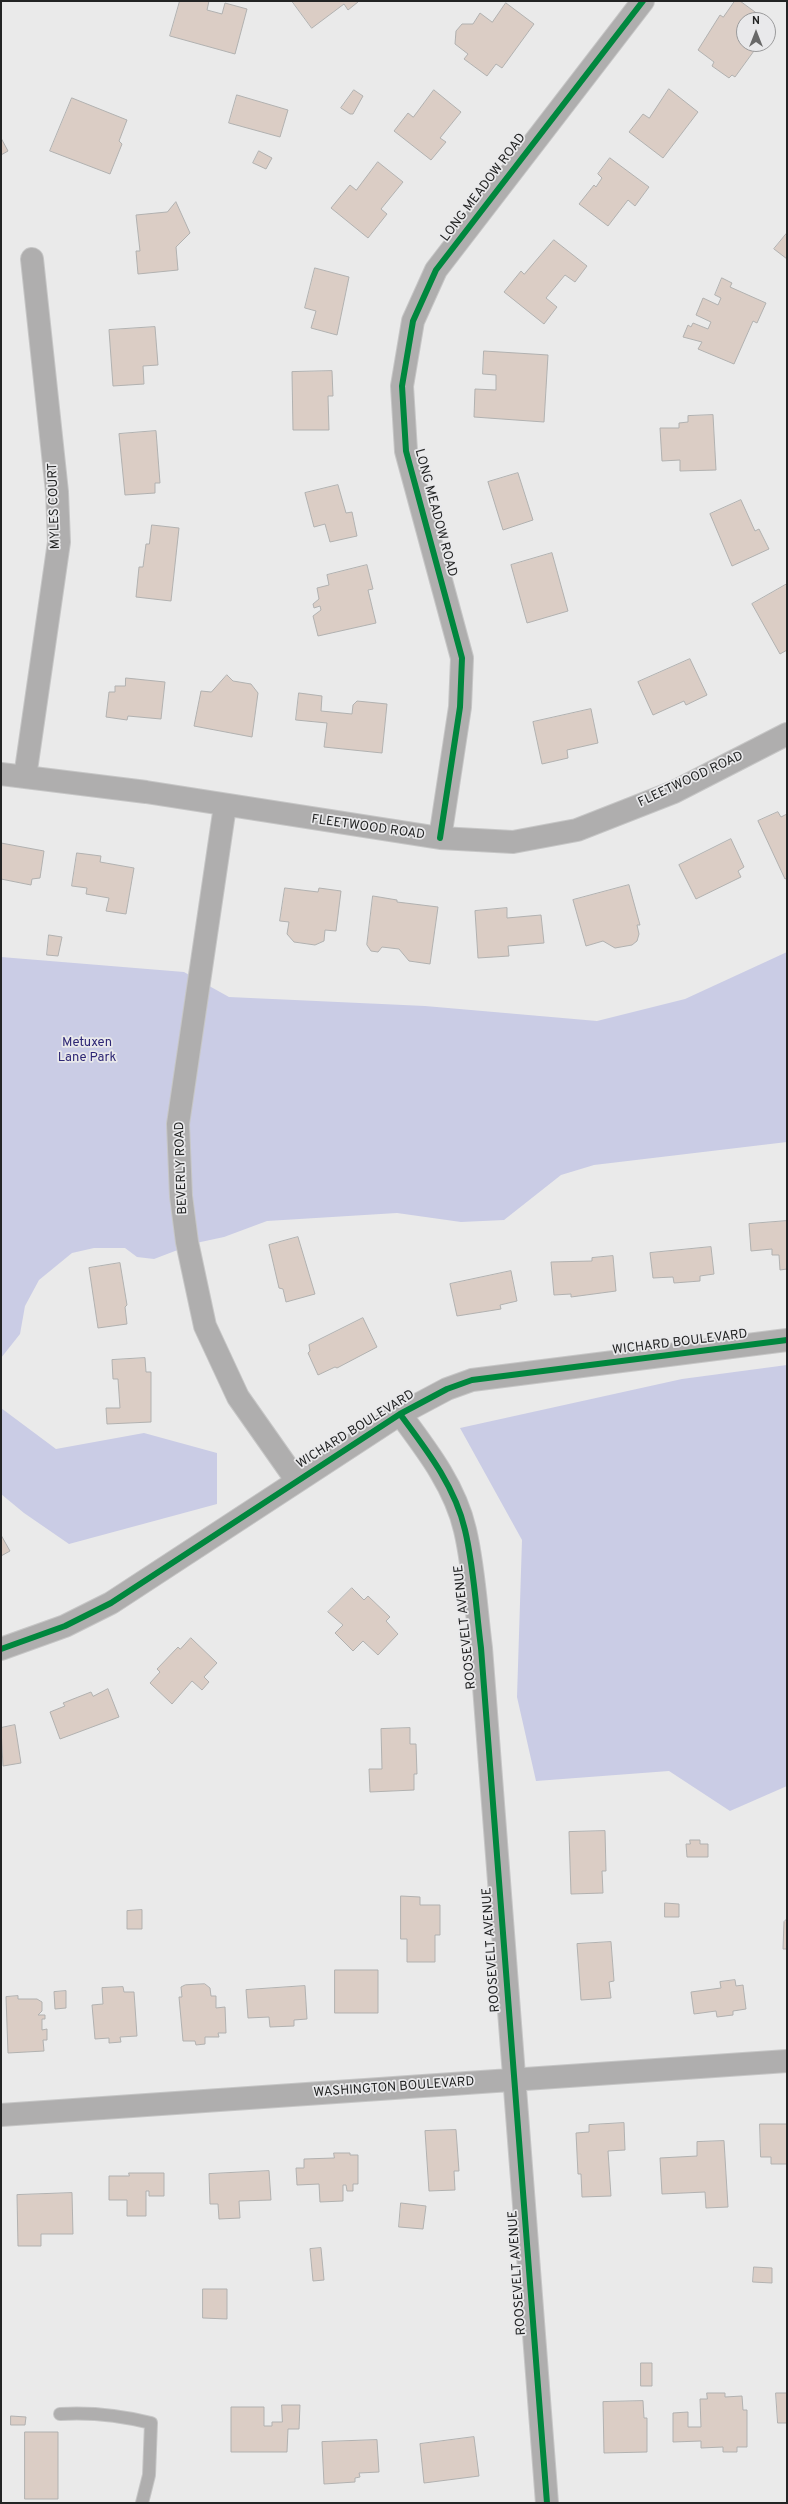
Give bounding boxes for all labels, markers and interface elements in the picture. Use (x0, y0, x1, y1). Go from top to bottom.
north arrow (736, 12, 776, 52)
text: N (752, 14, 760, 28)
street label: LONG MEADOW ROAD (438, 131, 530, 245)
street label: LONG MEADOW ROAD (410, 447, 460, 579)
street label: MYLES COURT (46, 462, 64, 550)
street label: FLEETWOOD ROAD (636, 749, 746, 811)
street label: FLEETWOOD ROAD (310, 812, 426, 844)
park label: Metuxen Lane Park (58, 1035, 116, 1066)
street label: BEVERLY ROAD (173, 1121, 191, 1215)
street label: WICHARD BOULEVARD (612, 1327, 748, 1359)
street label: WICHARD BOULEVARD (294, 1387, 418, 1473)
street label: ROOSEVELT AVENUE (452, 1564, 480, 1690)
street label: ROOSEVELT AVENUE (480, 1887, 504, 2013)
street label: WASHINGTON BOULEVARD (313, 2075, 475, 2101)
street label: ROOSEVELT AVENUE (506, 2210, 530, 2336)

